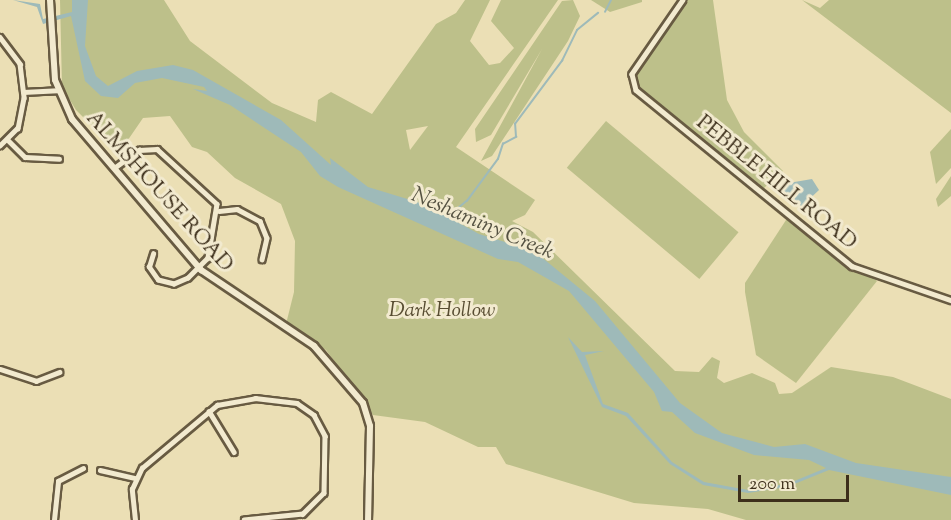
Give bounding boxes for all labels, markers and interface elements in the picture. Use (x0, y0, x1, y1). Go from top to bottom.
street label: ALMSHOUSE ROAD (80, 106, 238, 278)
street label: PEBBLE HILL ROAD (691, 111, 861, 255)
water label: Neshaminy Creek (407, 183, 557, 267)
park label: Dark Hollow (389, 298, 495, 324)
scale bar (741, 463, 852, 501)
text: 200 m (749, 472, 795, 498)

